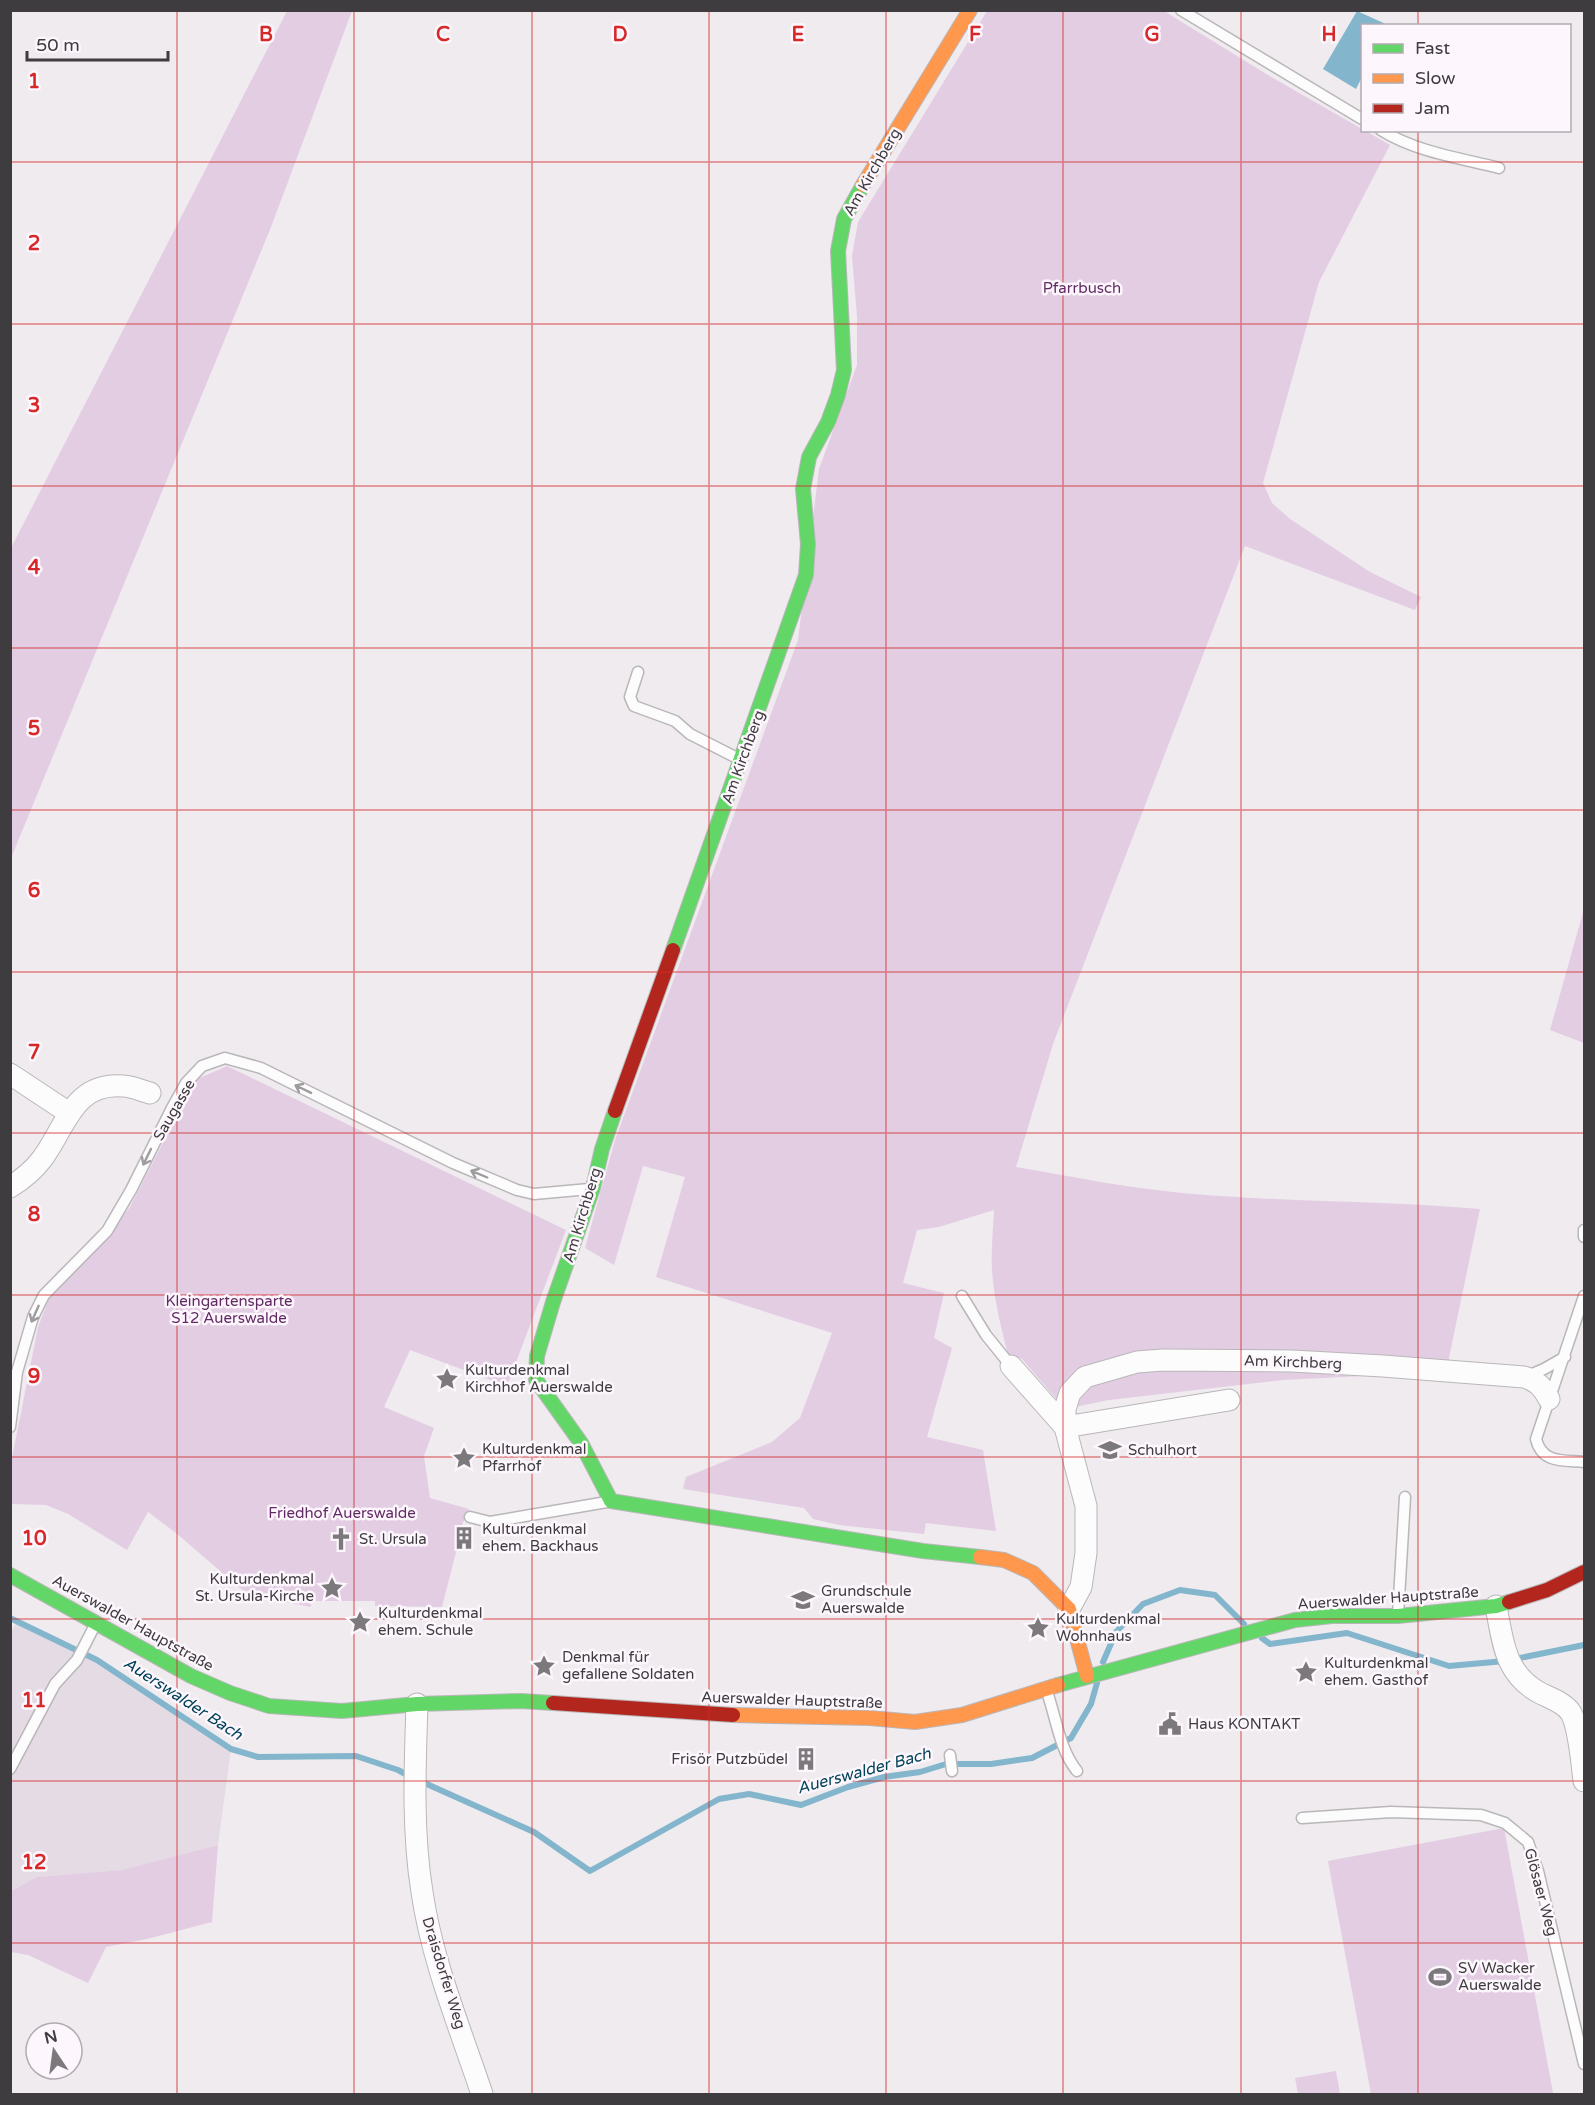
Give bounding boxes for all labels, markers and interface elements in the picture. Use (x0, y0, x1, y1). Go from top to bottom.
text: B (259, 23, 273, 47)
text: C (436, 23, 450, 47)
text: D (612, 23, 628, 47)
text: E (792, 23, 805, 47)
text: F (969, 23, 981, 47)
text: G (1144, 23, 1160, 47)
text: H (1321, 23, 1337, 47)
scale bar (27, 24, 168, 62)
legend (1361, 24, 1571, 132)
text: 50 m (36, 34, 80, 56)
text: Fast (1415, 37, 1450, 59)
text: Slow (1415, 67, 1456, 89)
text: 1 (28, 70, 40, 94)
text: Jam (1415, 97, 1450, 119)
street label: Am Kirchberg (840, 125, 904, 219)
text: 2 (28, 232, 40, 256)
park label: Pfarrbusch (1043, 279, 1121, 297)
text: 3 (28, 394, 40, 418)
text: 4 (28, 556, 41, 580)
street label: Am Kirchberg (718, 708, 768, 806)
text: 5 (28, 717, 40, 741)
text: 6 (28, 879, 40, 903)
text: 7 (28, 1041, 40, 1065)
street label: Saugasse (149, 1076, 199, 1144)
one-way arrow (295, 1083, 313, 1094)
one-way arrow (141, 1148, 153, 1165)
street label: Am Kirchberg (559, 1165, 605, 1265)
one-way arrow (470, 1168, 488, 1179)
text: 8 (28, 1203, 40, 1227)
park label: Kleingartensparte S12 Auerswalde (166, 1292, 293, 1327)
one-way arrow (29, 1304, 40, 1322)
street label: Am Kirchberg (1244, 1351, 1342, 1373)
place label: Kulturdenkmal Kirchhof Auerswalde (465, 1361, 613, 1396)
text: 9 (28, 1365, 40, 1389)
place icon: Kulturdenkmal Kirchhof Auerswalde (434, 1366, 460, 1392)
school or university icon: Schulhort (1097, 1437, 1123, 1463)
place label: Kulturdenkmal Pfarrhof (482, 1440, 587, 1475)
place label: Schulhort (1128, 1441, 1197, 1459)
place icon: Kulturdenkmal Pfarrhof (451, 1445, 477, 1471)
park label: Friedhof Auerswalde (268, 1504, 416, 1522)
place label: Kulturdenkmal ehem. Backhaus (482, 1520, 599, 1555)
building icon: Kulturdenkmal ehem. Backhaus (451, 1525, 477, 1551)
church icon: St. Ursula (328, 1526, 354, 1552)
text: 10 (21, 1527, 47, 1551)
place label: St. Ursula (359, 1530, 427, 1548)
place label: Kulturdenkmal St. Ursula-Kirche (195, 1570, 314, 1605)
street label: Auerswalder Hauptstraße (49, 1571, 217, 1675)
place icon: Kulturdenkmal St. Ursula-Kirche (319, 1575, 345, 1601)
place label: Grundschule Auerswalde (821, 1582, 911, 1617)
street label: Auerswalder Hauptstraße (1297, 1583, 1479, 1613)
school or university icon: Grundschule Auerswalde (790, 1587, 816, 1613)
place label: Kulturdenkmal ehem. Schule (378, 1604, 483, 1639)
place icon: Kulturdenkmal ehem. Schule (347, 1609, 373, 1635)
place label: Kulturdenkmal Wohnhaus (1056, 1610, 1161, 1645)
place icon: Kulturdenkmal Wohnhaus (1025, 1615, 1051, 1641)
place label: Denkmal für gefallene Soldaten (562, 1648, 694, 1683)
water label: Auerswalder Bach (120, 1653, 247, 1746)
place icon: Denkmal für gefallene Soldaten (531, 1653, 557, 1679)
place label: Kulturdenkmal ehem. Gasthof (1324, 1654, 1429, 1689)
place icon: Kulturdenkmal ehem. Gasthof (1293, 1659, 1319, 1685)
street label: Auerswalder Hauptstraße (701, 1688, 883, 1712)
text: 11 (21, 1689, 47, 1713)
public building icon: Haus KONTAKT (1157, 1711, 1183, 1737)
place label: Haus KONTAKT (1188, 1715, 1300, 1733)
water label: Auerswalder Bach (795, 1743, 934, 1798)
building icon: Frisör Putzbüdel (793, 1746, 819, 1772)
place label: Frisör Putzbüdel (671, 1750, 788, 1768)
street label: Glösaer Weg (1521, 1846, 1561, 1938)
text: 12 (21, 1851, 47, 1875)
street label: Draisdorfer Weg (418, 1915, 470, 2031)
place label: SV Wacker Auerswalde (1458, 1959, 1541, 1994)
sports icon: SV Wacker Auerswalde (1427, 1964, 1453, 1990)
north arrow (24, 2021, 84, 2081)
text: N (42, 2026, 59, 2049)

